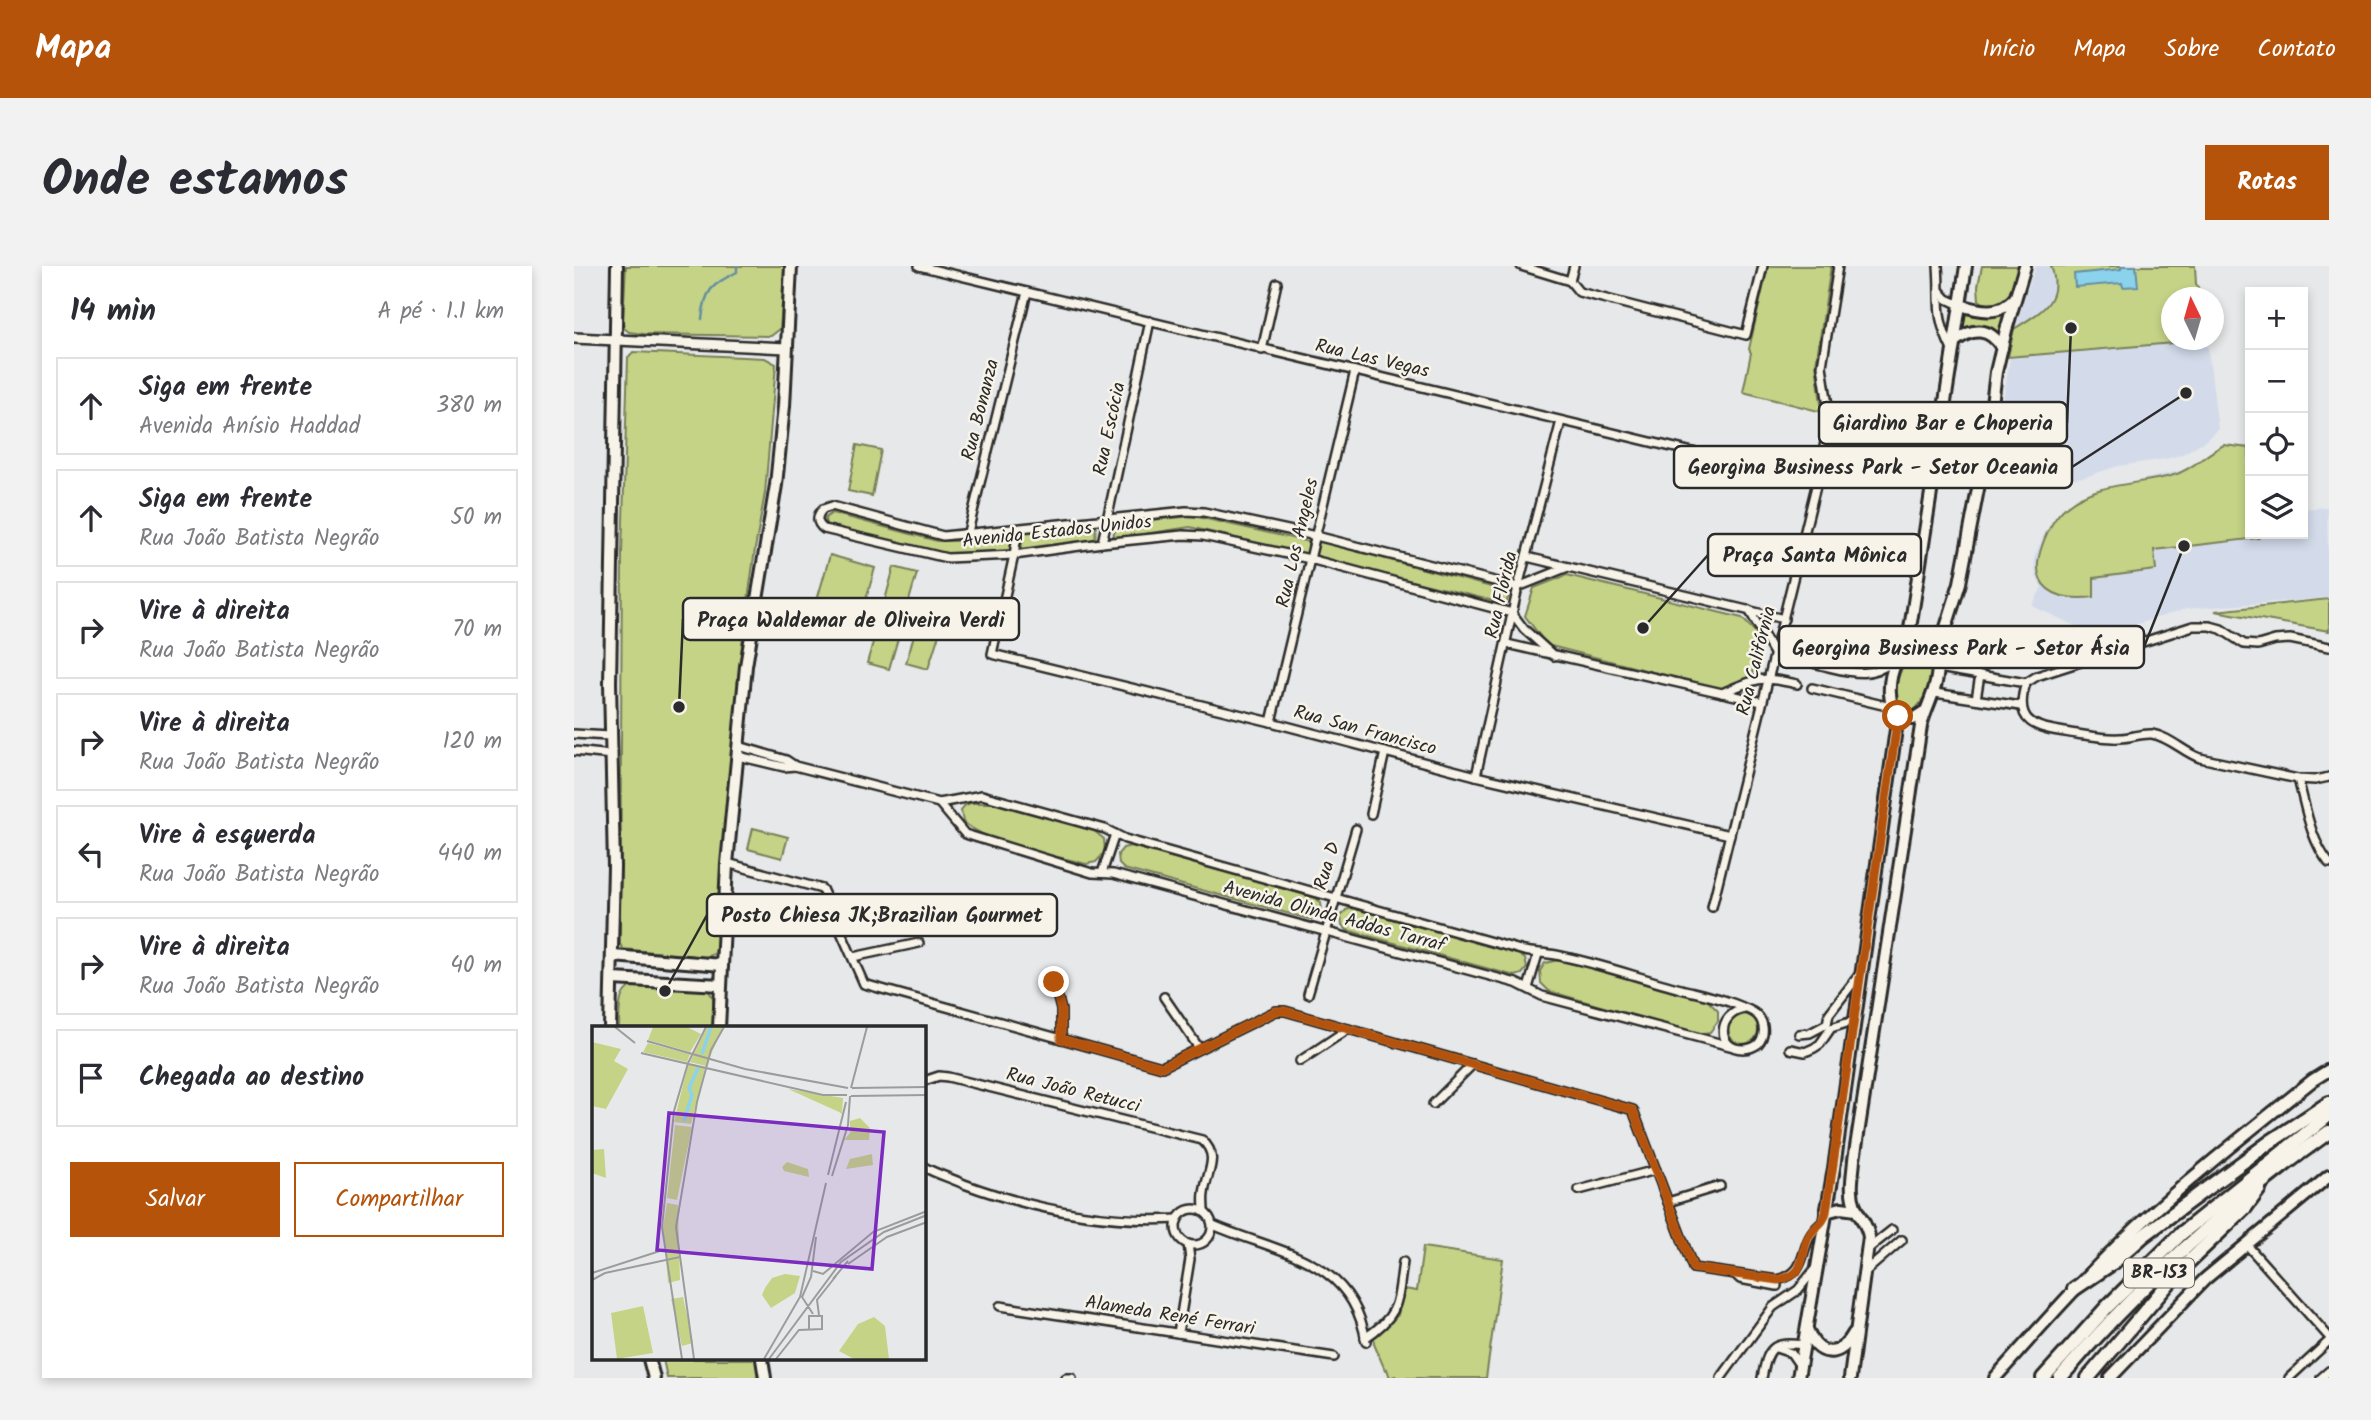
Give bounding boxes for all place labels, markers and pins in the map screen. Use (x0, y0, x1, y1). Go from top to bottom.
callout: Giardino Bar e Choperia (1819, 402, 2067, 444)
callout: Georgina Business Park - Setor Oceania (1674, 446, 2072, 488)
callout: Praça Santa Mônica (1708, 534, 1921, 576)
callout: Praça Waldemar de Oliveira Verdi (683, 598, 1019, 640)
callout: Georgina Business Park - Setor Ásia (1779, 626, 2144, 668)
callout: Posto Chiesa JK;Brazilian Gourmet (707, 894, 1057, 936)

